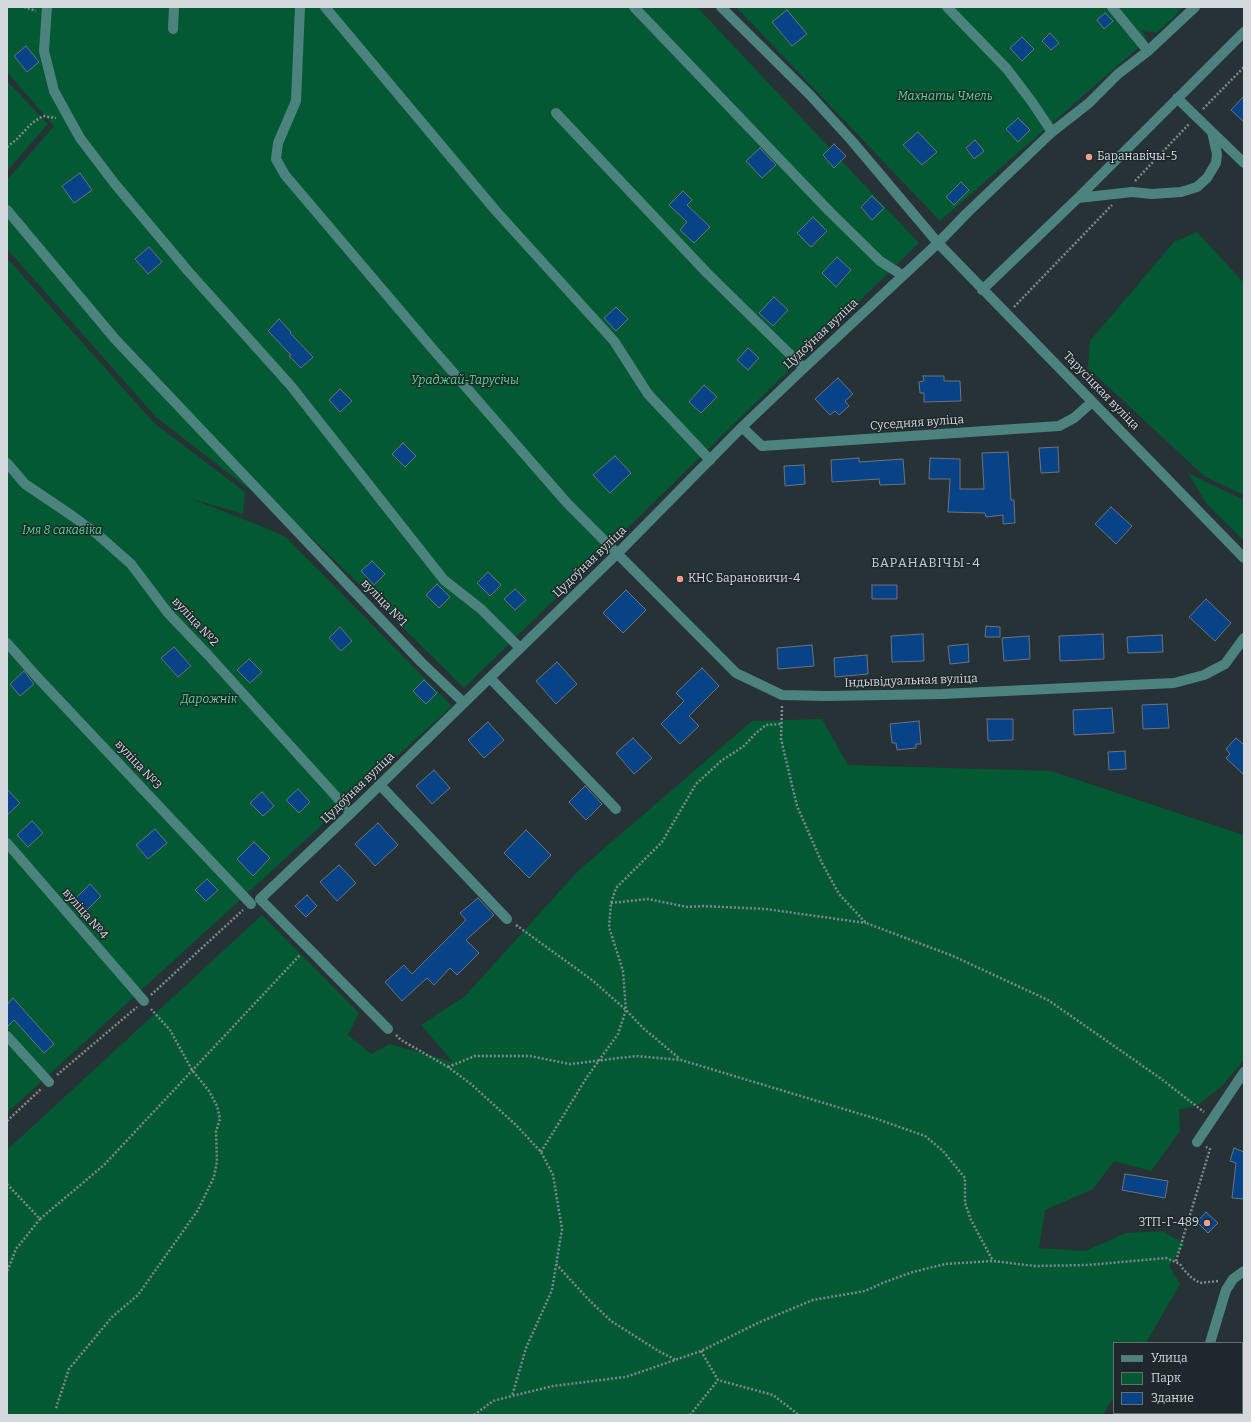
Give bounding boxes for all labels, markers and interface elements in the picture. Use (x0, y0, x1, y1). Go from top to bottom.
park label: Махнаты Чмель (897, 90, 993, 104)
place label: Баранавічы-5 (1097, 150, 1177, 164)
marker: Баранавічы-5 (1084, 152, 1094, 162)
street label: Цудоўная вуліца (781, 296, 861, 372)
street label: Тарусіцкая вуліца (1060, 349, 1142, 433)
park label: Ураджай-Тарусічы (411, 374, 519, 388)
street label: Суседняя вуліца (869, 413, 965, 433)
street label: Цудоўная вуліца (550, 523, 630, 601)
park label: Імя 8 сакавіка (22, 524, 102, 538)
district label: БАРАНАВІЧЫ-4 (871, 555, 981, 571)
place label: КНС Барановичи-4 (688, 572, 800, 586)
marker: КНС Барановичи-4 (675, 574, 685, 584)
street label: вуліца №1 (358, 576, 410, 630)
street label: вуліца №2 (169, 595, 221, 649)
street label: Індывідуальная вуліца (844, 671, 978, 691)
park label: Дарожнік (181, 693, 237, 707)
street label: вуліца №3 (112, 737, 164, 793)
street label: Цудоўная вуліца (318, 749, 398, 827)
street label: вуліца №4 (59, 886, 111, 942)
place label: ЗТП-Г-489 (1139, 1216, 1199, 1230)
marker: ЗТП-Г-489 (1202, 1218, 1212, 1228)
legend (1113, 1342, 1243, 1414)
text: Улица (1151, 1351, 1187, 1365)
text: Парк (1151, 1371, 1181, 1385)
text: Здание (1151, 1391, 1194, 1405)

